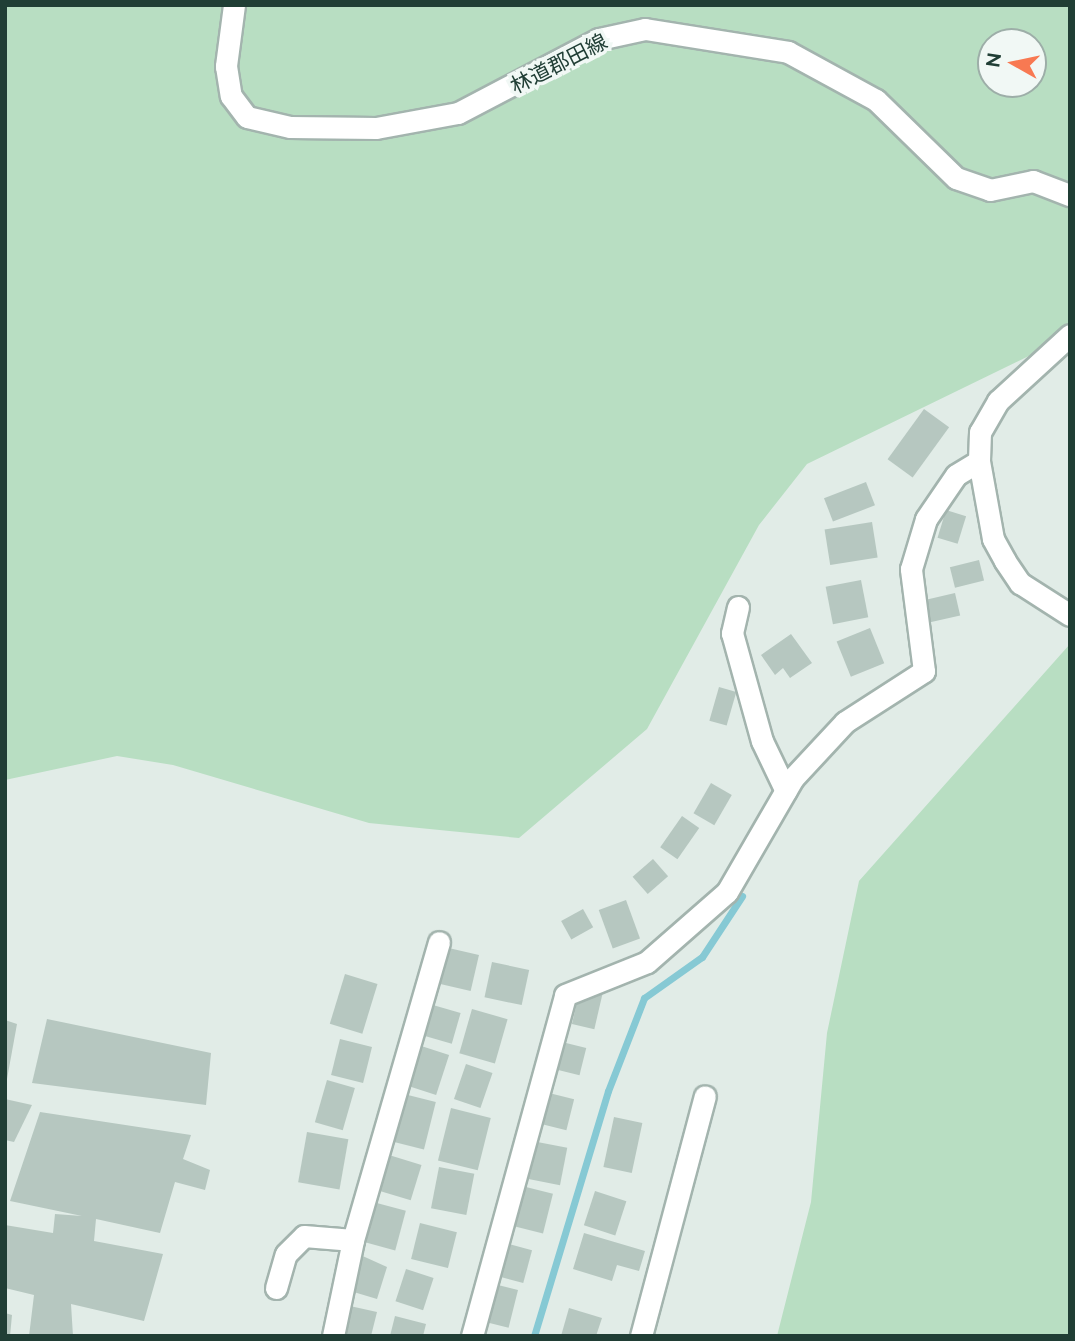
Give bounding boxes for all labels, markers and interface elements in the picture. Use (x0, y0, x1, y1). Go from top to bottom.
north arrow (977, 28, 1047, 98)
street label: 林道郡田線 (507, 29, 611, 99)
text: N (981, 51, 1005, 69)

